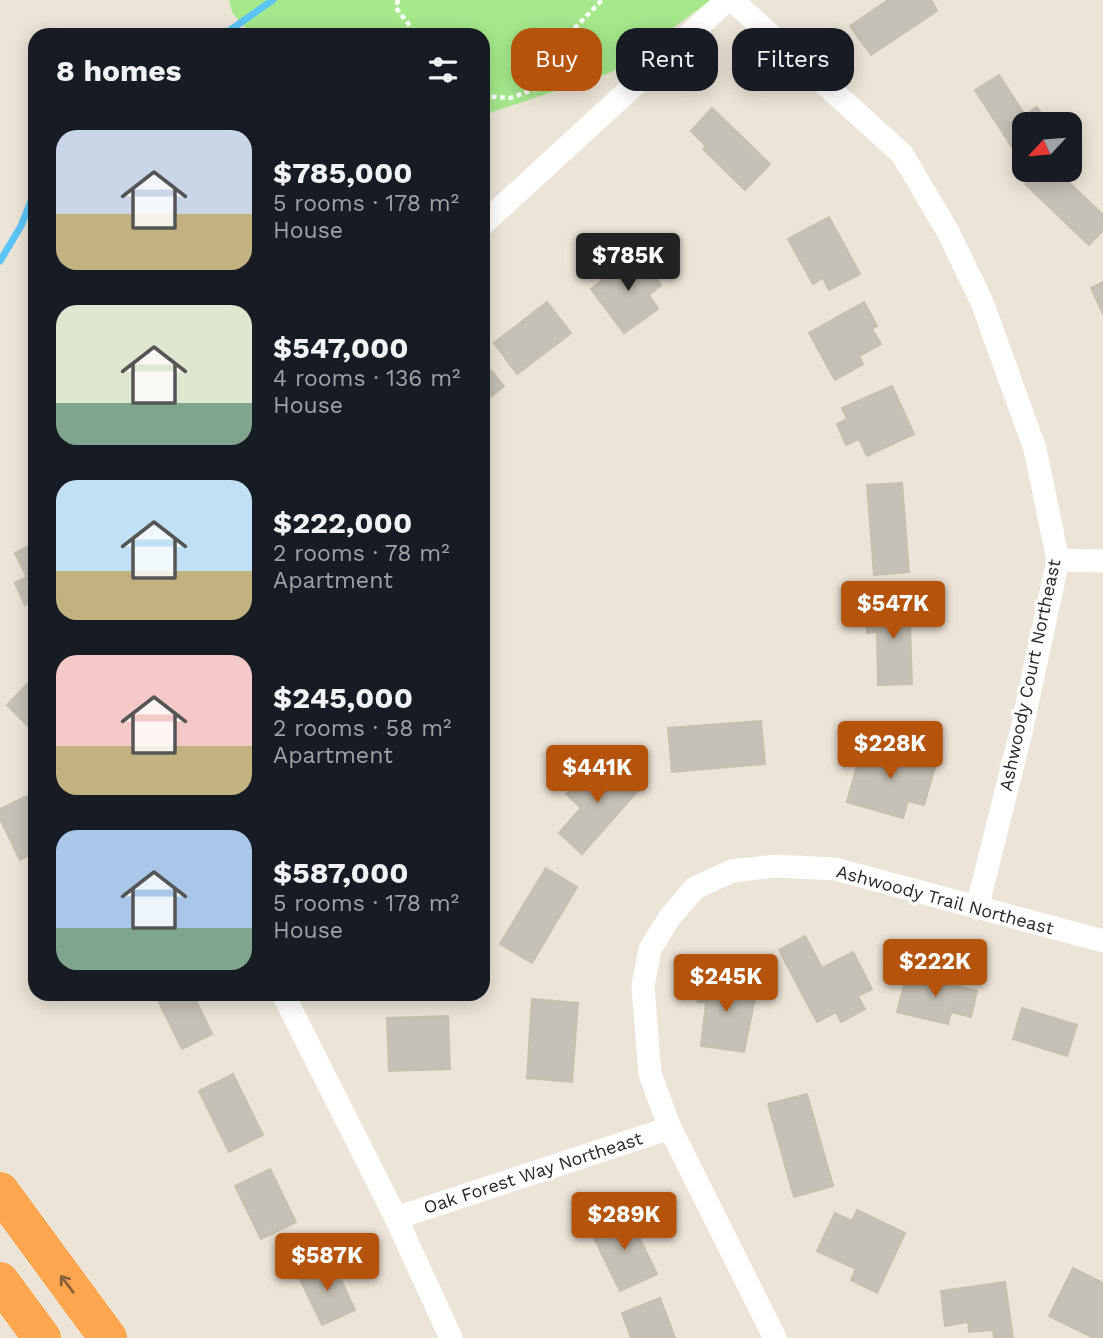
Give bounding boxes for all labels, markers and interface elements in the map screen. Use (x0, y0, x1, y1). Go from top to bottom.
chip: Buy (511, 28, 602, 91)
chip: Rent (616, 28, 718, 91)
chip: Filters (732, 28, 854, 91)
icon: filters (424, 51, 462, 89)
text: 8 homes (56, 53, 182, 88)
north arrow (1012, 112, 1082, 182)
map controls (1012, 112, 1082, 182)
text: $785,000 (273, 155, 413, 190)
icon: home (112, 158, 196, 242)
text: 5 rooms · 178 m² (273, 190, 459, 217)
text: House (273, 217, 343, 244)
pin: $785K (579, 233, 677, 293)
text: $785K (592, 242, 664, 269)
text: $547,000 (273, 330, 409, 365)
icon: home (112, 333, 196, 417)
text: 4 rooms · 136 m² (273, 365, 461, 392)
text: House (273, 392, 343, 419)
text: $222,000 (273, 505, 412, 540)
icon: home (112, 508, 196, 592)
text: 2 rooms · 78 m² (273, 540, 450, 567)
street label: Ashwoody Court Northeast (995, 557, 1064, 793)
text: Apartment (273, 567, 393, 594)
pin: $547K (844, 582, 942, 641)
text: $547K (857, 590, 929, 617)
text: $245,000 (273, 680, 413, 715)
icon: home (112, 683, 196, 767)
text: 2 rooms · 58 m² (273, 715, 452, 742)
pin: $228K (841, 722, 939, 781)
text: $228K (854, 730, 926, 757)
text: Apartment (273, 742, 393, 769)
pin: $441K (548, 746, 646, 805)
text: $441K (562, 754, 632, 781)
text: $587,000 (273, 855, 409, 890)
icon: home (112, 858, 196, 942)
street label: Ashwoody Trail Northeast (834, 860, 1057, 939)
text: 5 rooms · 178 m² (273, 890, 459, 917)
text: House (273, 917, 343, 944)
pin: $222K (886, 940, 984, 999)
text: $222K (899, 948, 971, 975)
pin: $245K (677, 954, 775, 1014)
text: $245K (690, 963, 762, 990)
street label: Oak Forest Way Northeast (421, 1127, 645, 1218)
pin: $289K (575, 1192, 673, 1252)
text: $289K (588, 1201, 660, 1228)
pin: $587K (278, 1234, 376, 1293)
text: $587K (291, 1242, 363, 1269)
one-way arrow (59, 1275, 74, 1294)

